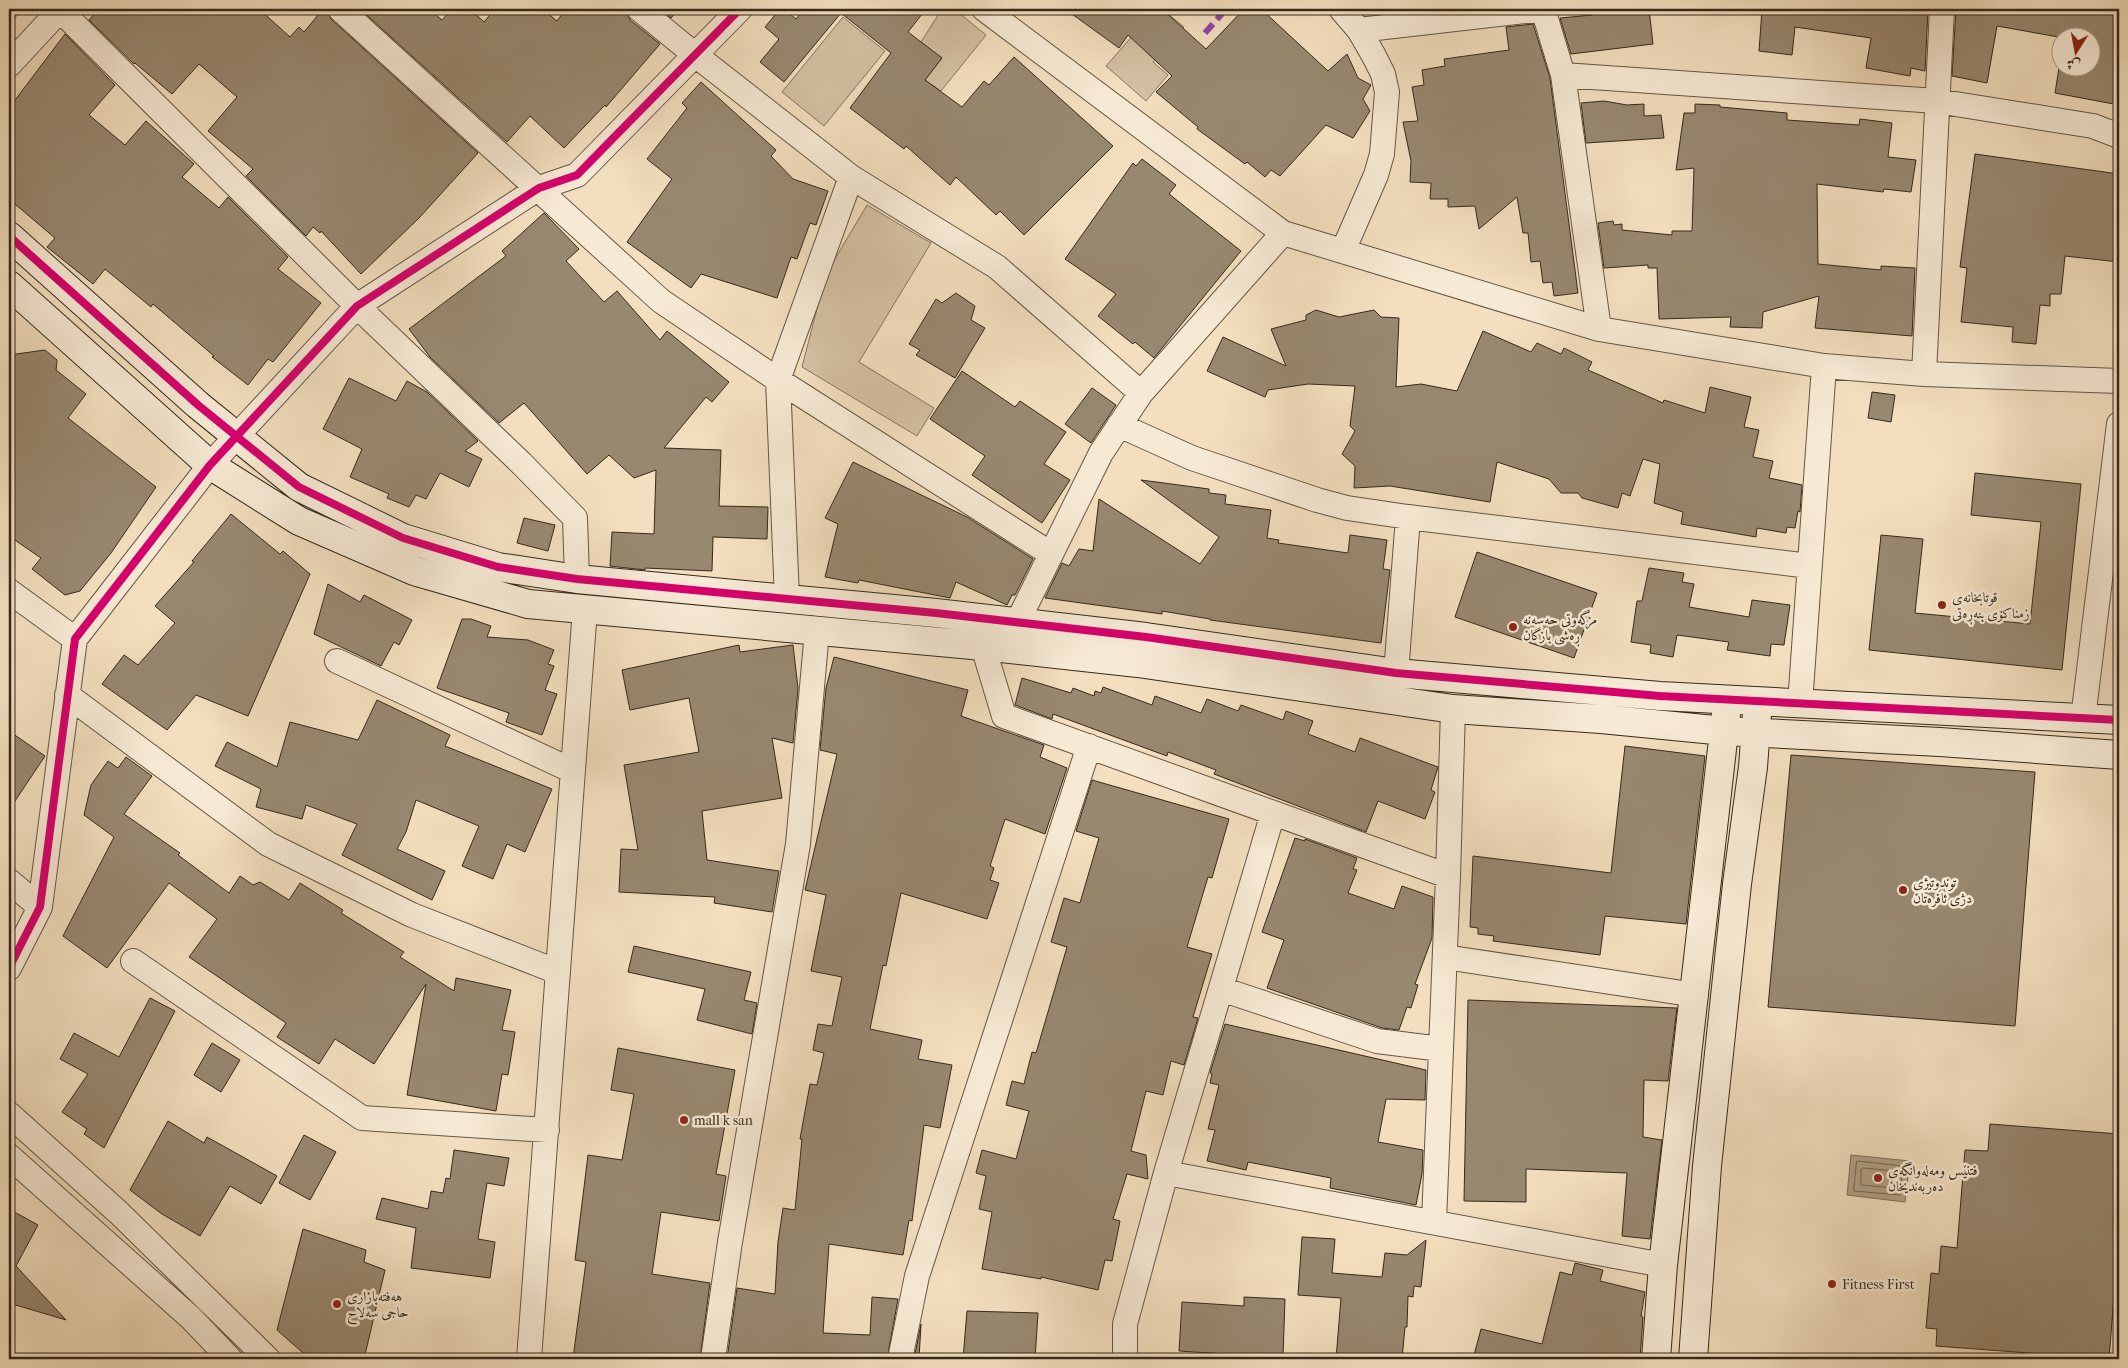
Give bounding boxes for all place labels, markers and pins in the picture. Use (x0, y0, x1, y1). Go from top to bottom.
place label: قوتابخانەی زمناکۆی بنەڕەتی (1952, 589, 2030, 625)
marker: قوتابخانەی زمناکۆی بنەڕەتی (1936, 599, 1948, 611)
place label: مزگەوتی حەسەنە ڕەشی بازگان (1523, 609, 1597, 647)
marker: مزگەوتی حەسەنە ڕەشی بازگان (1507, 621, 1519, 633)
place label: توندوتیژی دژی ئافرەتان (1913, 874, 1972, 907)
marker: توندوتیژی دژی ئافرەتان (1897, 884, 1909, 896)
place label: mall k san (694, 1112, 753, 1129)
marker: mall k san (678, 1114, 690, 1126)
place label: فتنێس ومەلەوانگەی دەربەندیخان (1888, 1162, 1978, 1195)
marker: فتنێس ومەلەوانگەی دەربەندیخان (1872, 1172, 1884, 1184)
place label: Fitness First (1842, 1276, 1915, 1293)
marker: Fitness First (1826, 1278, 1838, 1290)
place label: هەفتەبازاری حاجی سەلاح (347, 1288, 408, 1325)
marker: هەفتەبازاری حاجی سەلاح (331, 1298, 343, 1310)

